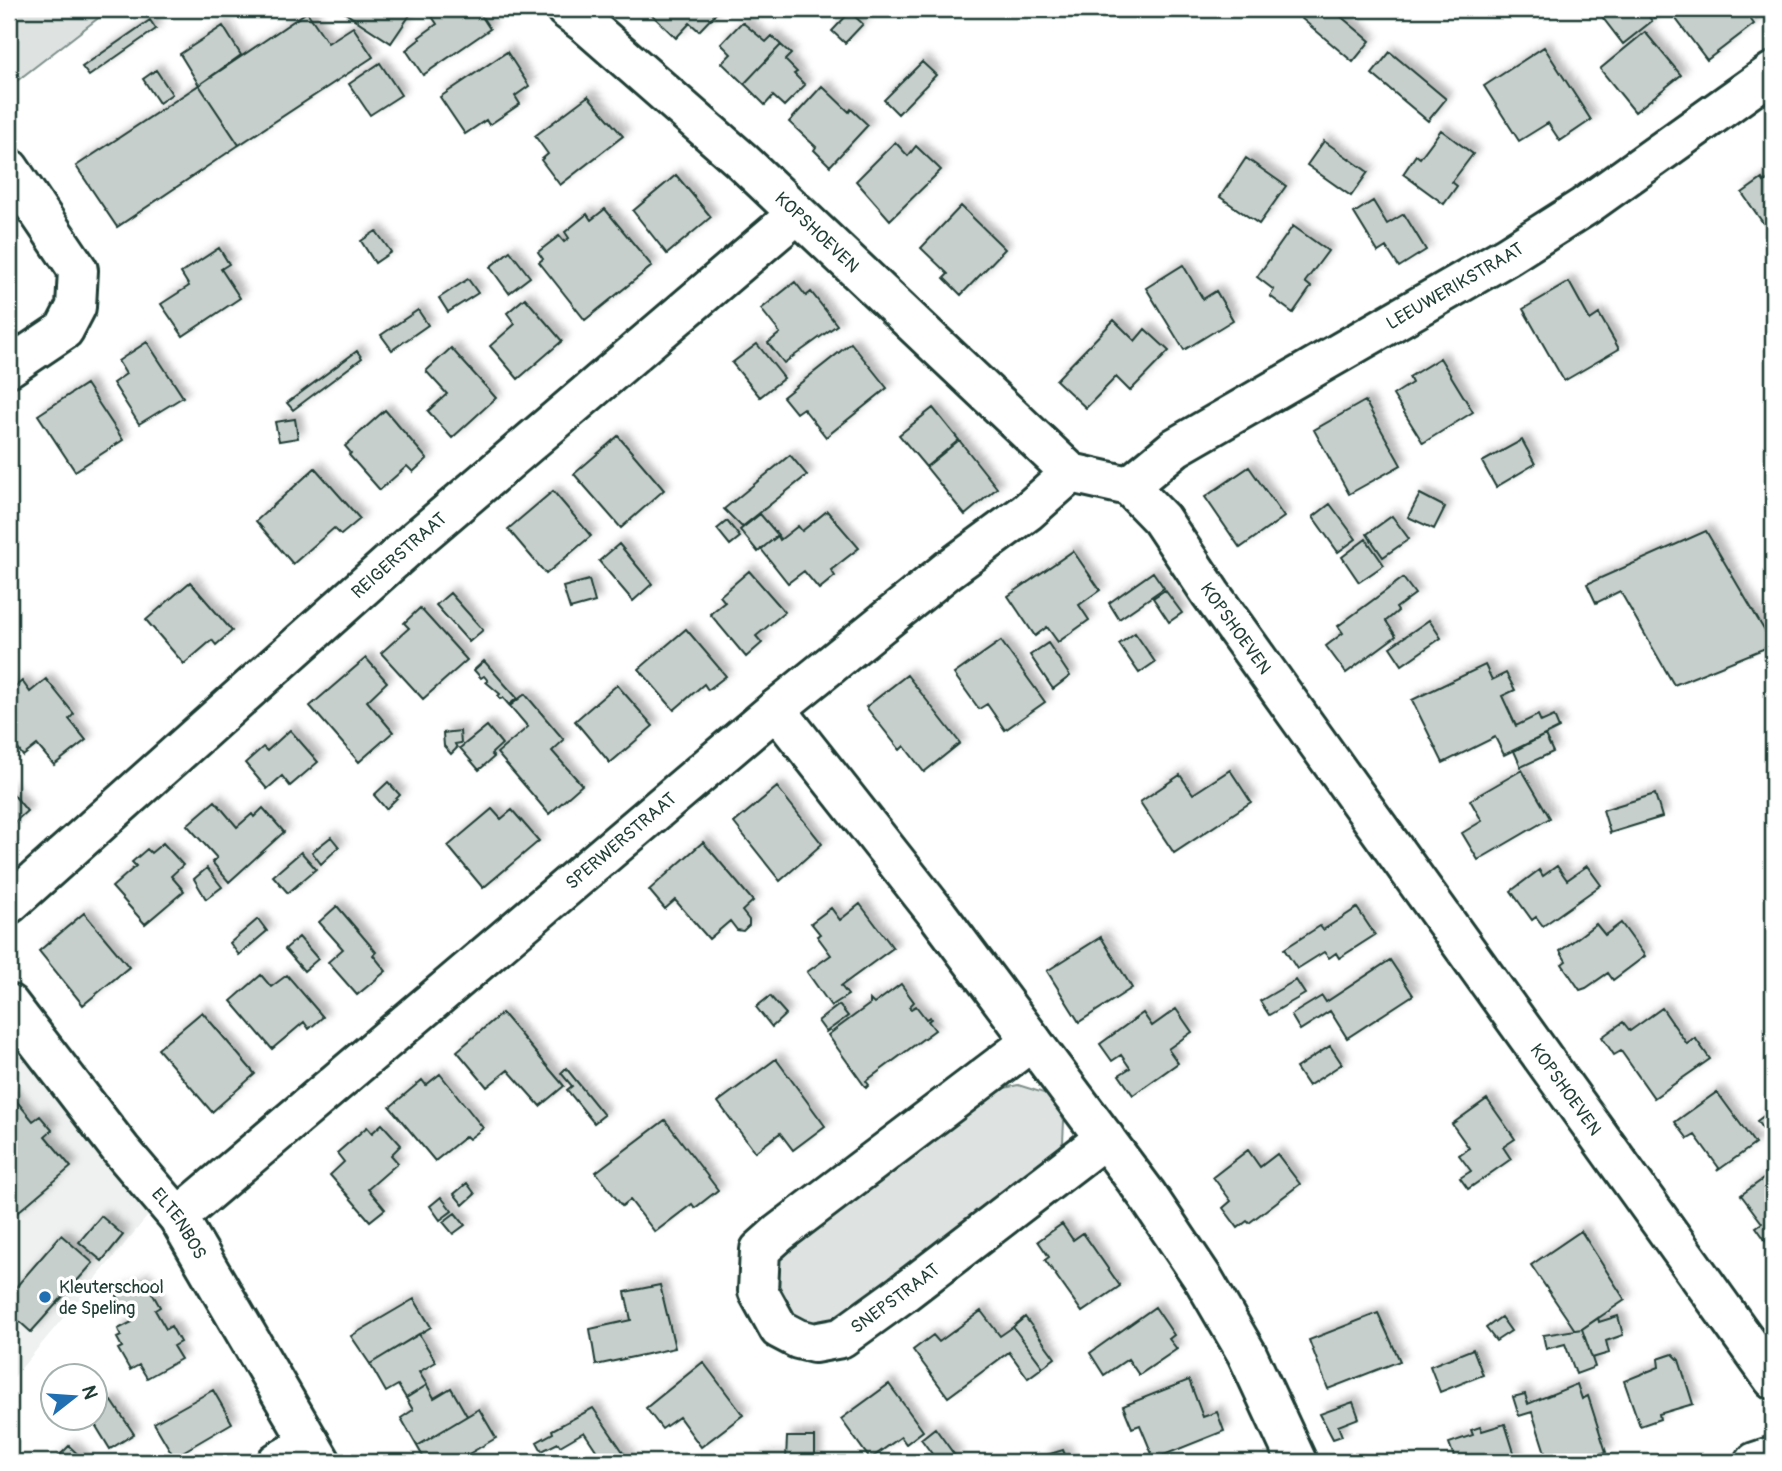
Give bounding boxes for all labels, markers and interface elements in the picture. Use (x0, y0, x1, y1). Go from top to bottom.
street label: KOPSHOEVEN (770, 187, 864, 278)
street label: LEEUWERIKSTRAAT (1382, 237, 1528, 335)
street label: REIGERSTRAAT (347, 507, 451, 604)
street label: KOPSHOEVEN (1195, 578, 1276, 679)
street label: SPERWERSTRAAT (561, 787, 681, 894)
street label: KOPSHOEVEN (1525, 1039, 1606, 1140)
street label: ELTENBOS (147, 1183, 212, 1263)
street label: SNEPSTRAAT (846, 1258, 944, 1339)
place label: Kleuterschool de Speling (59, 1276, 164, 1320)
marker: Kleuterschool de Speling (37, 1289, 53, 1305)
north arrow (38, 1362, 108, 1432)
text: N (76, 1383, 103, 1402)

